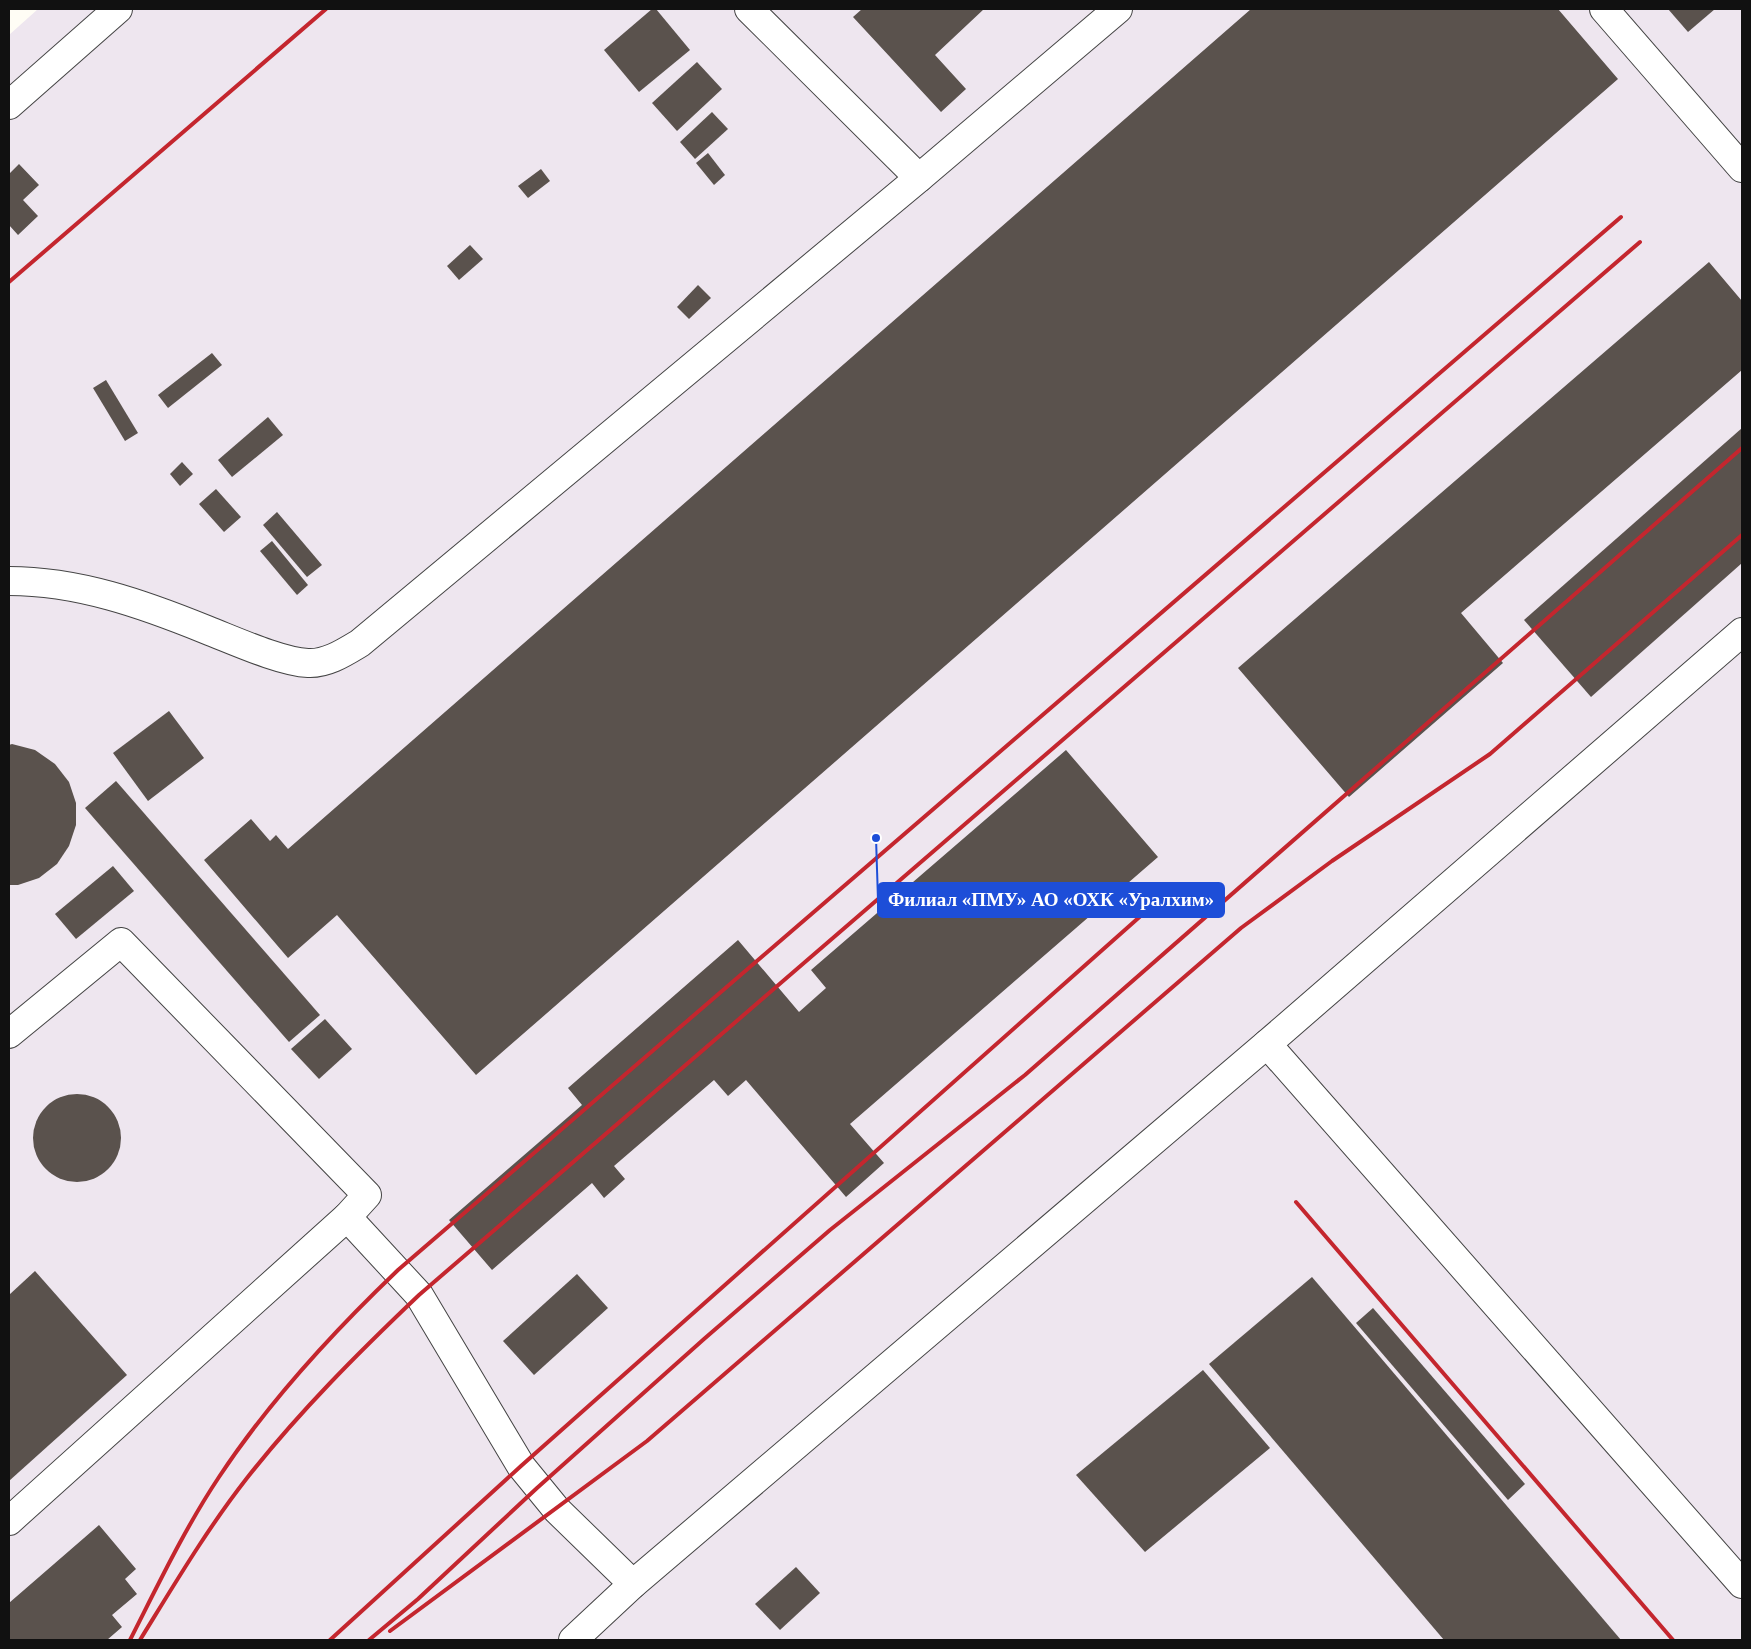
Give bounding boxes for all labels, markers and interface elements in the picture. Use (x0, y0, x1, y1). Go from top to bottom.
callout: Филиал «ПМУ» АО «ОХК «Уралхим» (878, 883, 1224, 917)
text: Филиал «ПМУ» АО «ОХК «Уралхим» (888, 889, 1214, 910)

